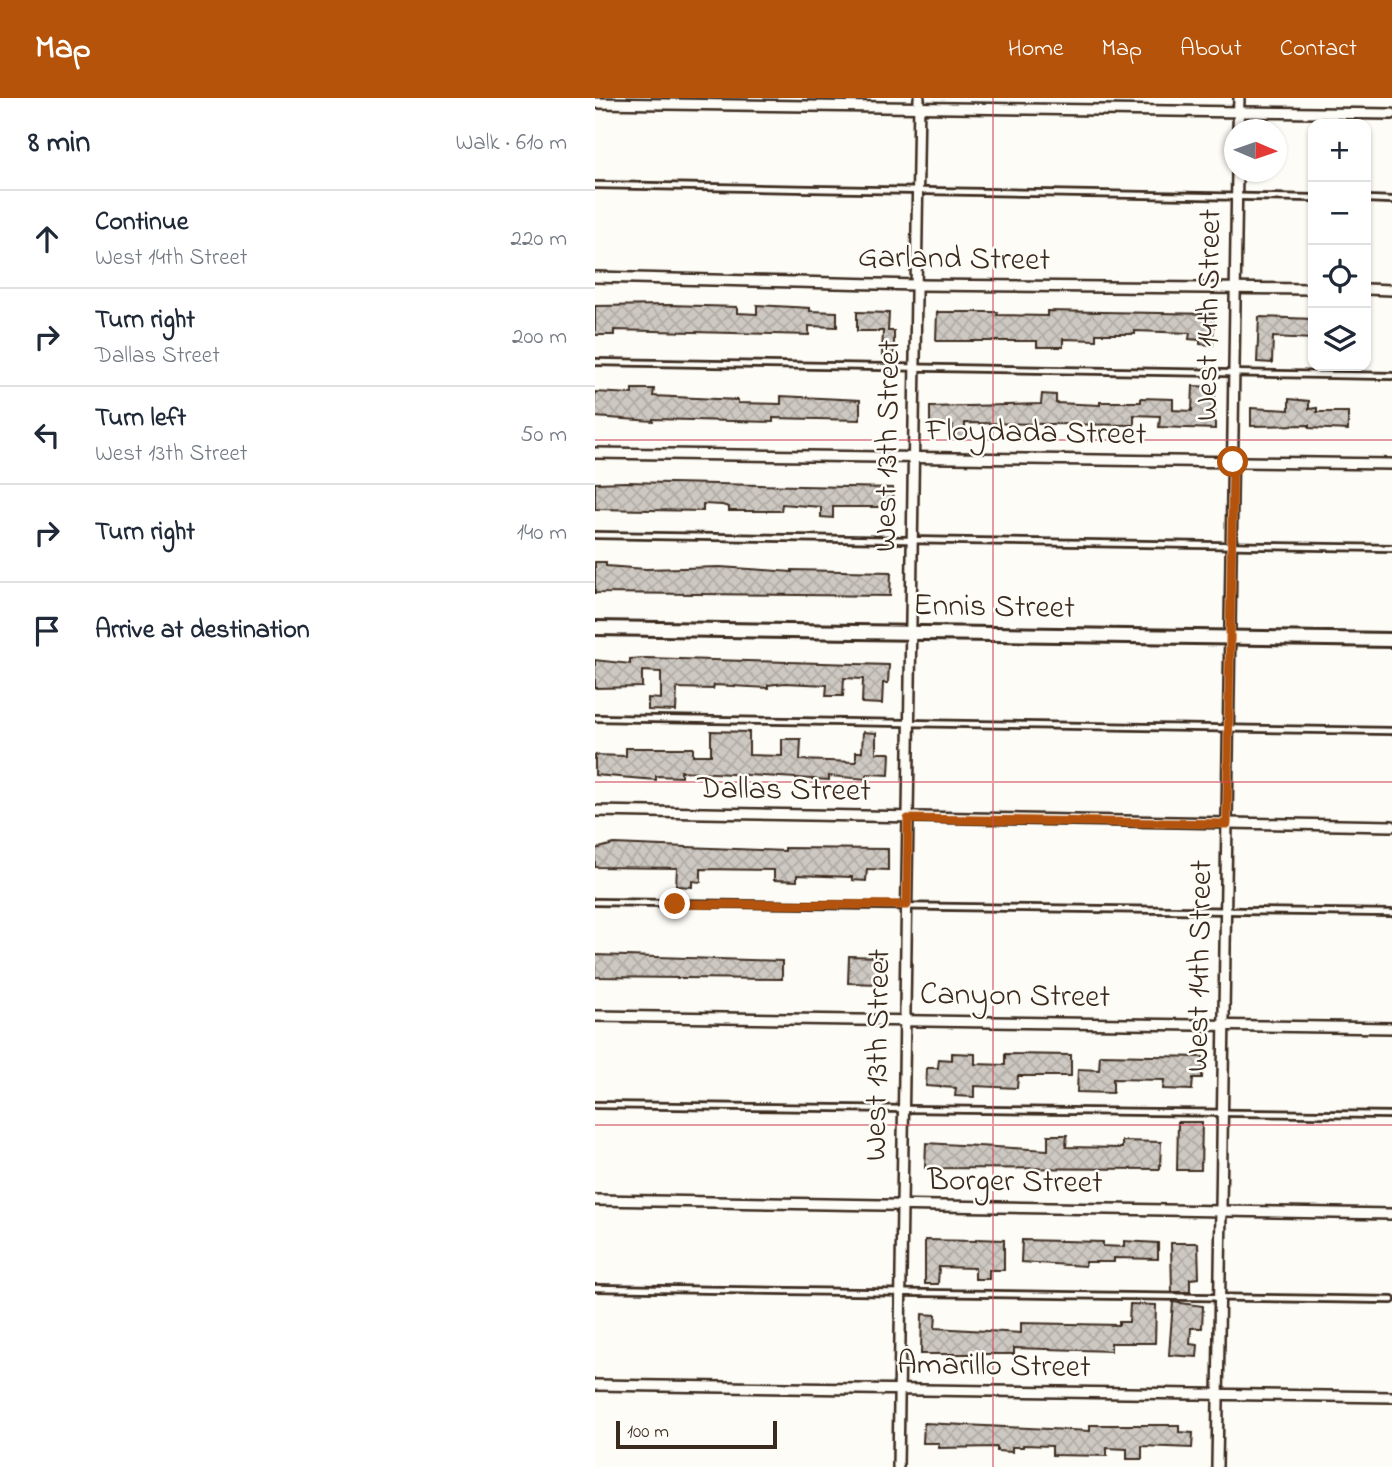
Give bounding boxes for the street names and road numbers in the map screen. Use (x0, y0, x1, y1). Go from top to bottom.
street label: West 14th Street (1185, 208, 1235, 421)
street label: Garland Street (857, 235, 1051, 285)
street label: West 13th Street (864, 339, 914, 552)
street label: Floydada Street (924, 409, 1147, 459)
street label: Ennis Street (913, 583, 1075, 633)
street label: Dallas Street (696, 766, 872, 816)
street label: West 14th Street (1176, 859, 1226, 1072)
street label: West 13th Street (854, 948, 904, 1161)
street label: Canyon Street (919, 972, 1111, 1022)
street label: Borger Street (926, 1158, 1103, 1208)
street label: Amarillo Street (897, 1342, 1091, 1392)

